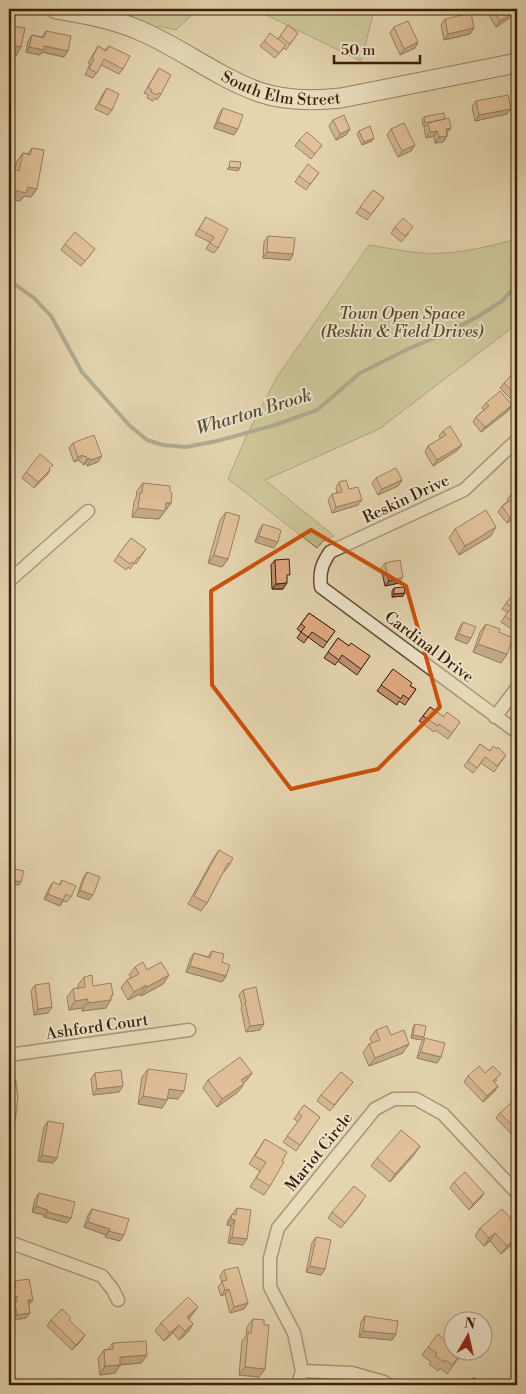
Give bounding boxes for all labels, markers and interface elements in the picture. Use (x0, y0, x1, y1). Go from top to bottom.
scale bar (334, 32, 420, 64)
text: 50 m (341, 41, 375, 60)
street label: South Elm Street (218, 66, 342, 110)
park label: Town Open Space (Reskin & Field Drives) (321, 304, 484, 342)
water label: Wharton Brook (193, 384, 315, 440)
street label: Reskin Drive (360, 470, 452, 528)
street label: Cardinal Drive (380, 607, 478, 687)
street label: Ashford Court (43, 1010, 150, 1044)
street label: Mariot Circle (281, 1108, 357, 1196)
north arrow (444, 1312, 494, 1362)
text: N (463, 1314, 477, 1334)

